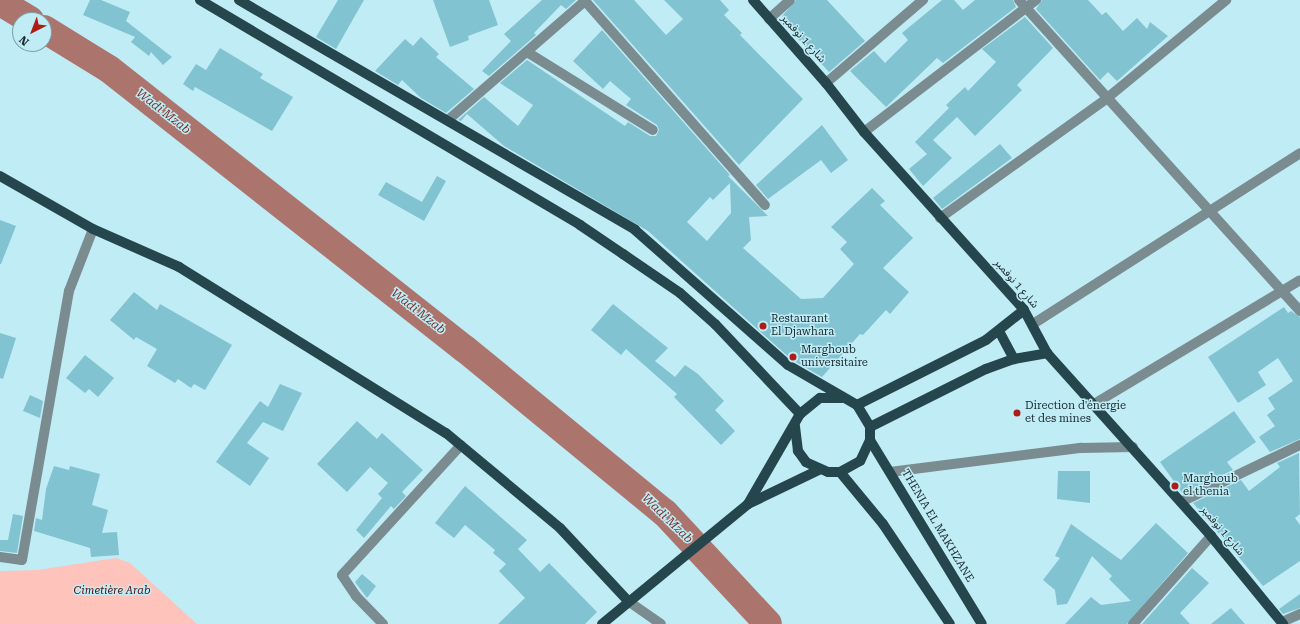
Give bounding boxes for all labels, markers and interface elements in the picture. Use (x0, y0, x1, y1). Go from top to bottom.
north arrow (12, 12, 52, 52)
street label: شارع 1 نوفمبر (778, 12, 828, 66)
text: N (17, 33, 32, 48)
water label: Wadi Mzab (133, 86, 193, 138)
street label: شارع 1 نوفمبر (991, 257, 1041, 311)
water label: Wadi Mzab (388, 286, 448, 338)
place label: Restaurant El Djawhara (771, 313, 834, 339)
marker: Restaurant El Djawhara (758, 321, 768, 331)
place label: Marghoub universitaire (801, 344, 868, 370)
marker: Marghoub universitaire (788, 352, 798, 362)
place label: Direction d'énergie et des mines (1025, 400, 1126, 426)
marker: Direction d'énergie et des mines (1012, 408, 1022, 418)
street label: THENIA EL MAKHZANE (898, 467, 976, 585)
place label: Marghoub el thenia (1183, 473, 1238, 499)
marker: Marghoub el thenia (1170, 481, 1180, 491)
water label: Wadi Mzab (639, 491, 695, 547)
street label: شارع 1 نوفمبر (1197, 504, 1247, 558)
park label: Cimetière Arab (74, 584, 150, 598)

